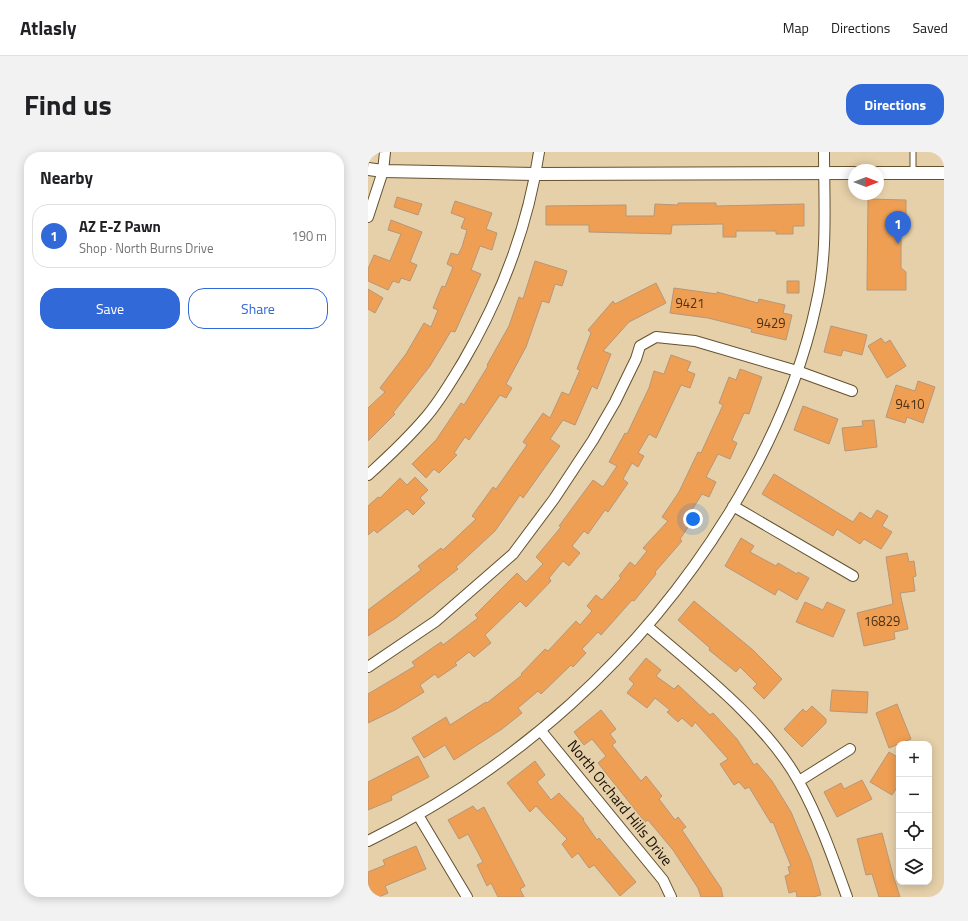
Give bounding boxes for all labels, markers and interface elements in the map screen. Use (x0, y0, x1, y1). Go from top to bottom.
text: Atlasly (20, 13, 77, 42)
text: Map (783, 17, 809, 38)
text: Directions (831, 17, 890, 38)
text: Saved (912, 17, 948, 38)
text: Find us (24, 83, 112, 126)
button: Directions (846, 84, 944, 125)
north arrow (848, 164, 884, 200)
text: Nearby (40, 165, 93, 191)
pin: 1 (885, 211, 911, 244)
text: AZ E-Z Pawn (79, 215, 161, 238)
text: 1 (50, 226, 58, 246)
text: 190 m (291, 226, 327, 246)
text: Shop · North Burns Drive (79, 238, 214, 258)
button: Save (40, 288, 180, 329)
button: Share (188, 288, 328, 329)
house number: 9421 (675, 293, 705, 313)
house number: 9429 (756, 313, 786, 333)
house number: 9410 (895, 394, 925, 414)
your location (683, 509, 703, 529)
house number: 16829 (864, 611, 900, 631)
street label: North Orchard Hills Drive (562, 735, 679, 871)
map controls (896, 741, 932, 885)
button: + (896, 741, 932, 777)
button: − (896, 777, 932, 813)
button: locate (896, 813, 932, 849)
button: layers (896, 849, 932, 885)

